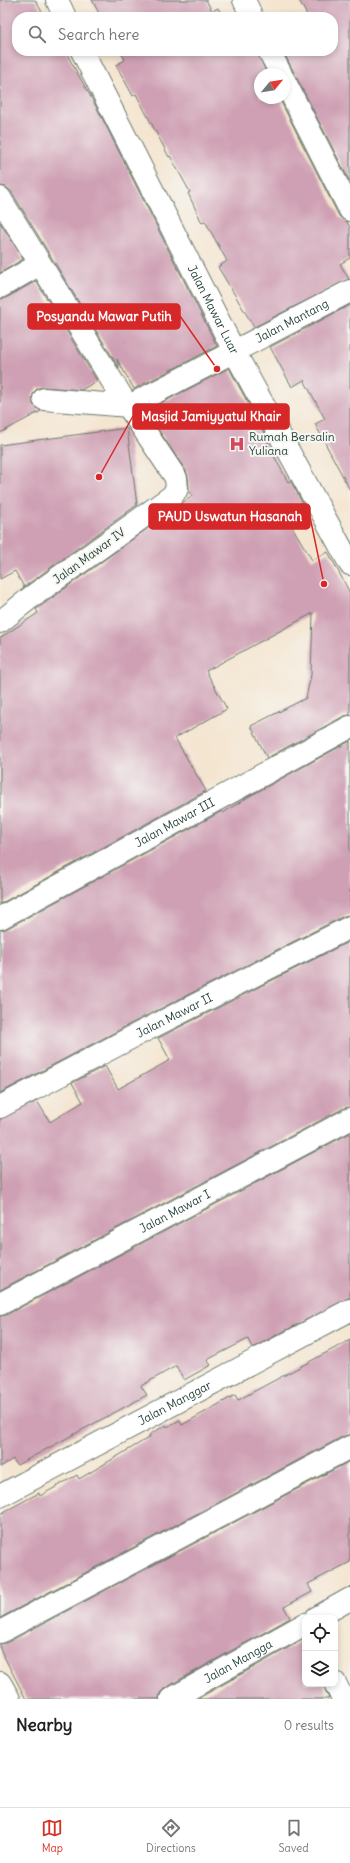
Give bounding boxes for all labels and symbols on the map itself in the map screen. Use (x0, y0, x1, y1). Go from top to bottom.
north arrow (254, 68, 290, 104)
street label: Jalan Mawar Luar (185, 262, 242, 357)
street label: Jalan Mantang (253, 296, 331, 346)
callout: Posyandu Mawar Putih (28, 304, 180, 329)
text: Posyandu Mawar Putih (36, 308, 172, 325)
callout: Masjid Jamiyyatul Khair (133, 404, 289, 429)
text: Masjid Jamiyyatul Khair (141, 408, 282, 425)
place label: Rumah Bersalin Yuliana (249, 429, 335, 458)
hospital icon: Rumah Bersalin Yuliana (228, 435, 246, 453)
callout: PAUD Uswatun Hasanah (149, 504, 310, 529)
text: PAUD Uswatun Hasanah (158, 508, 303, 525)
street label: Jalan Mawar IV (50, 524, 128, 587)
street label: Jalan Mawar III (132, 794, 217, 850)
street label: Jalan Mawar II (134, 990, 215, 1041)
street label: Jalan Mawar I (137, 1186, 213, 1236)
street label: Jalan Manggar (135, 1377, 214, 1428)
street label: Jalan Mangga (201, 1636, 275, 1686)

